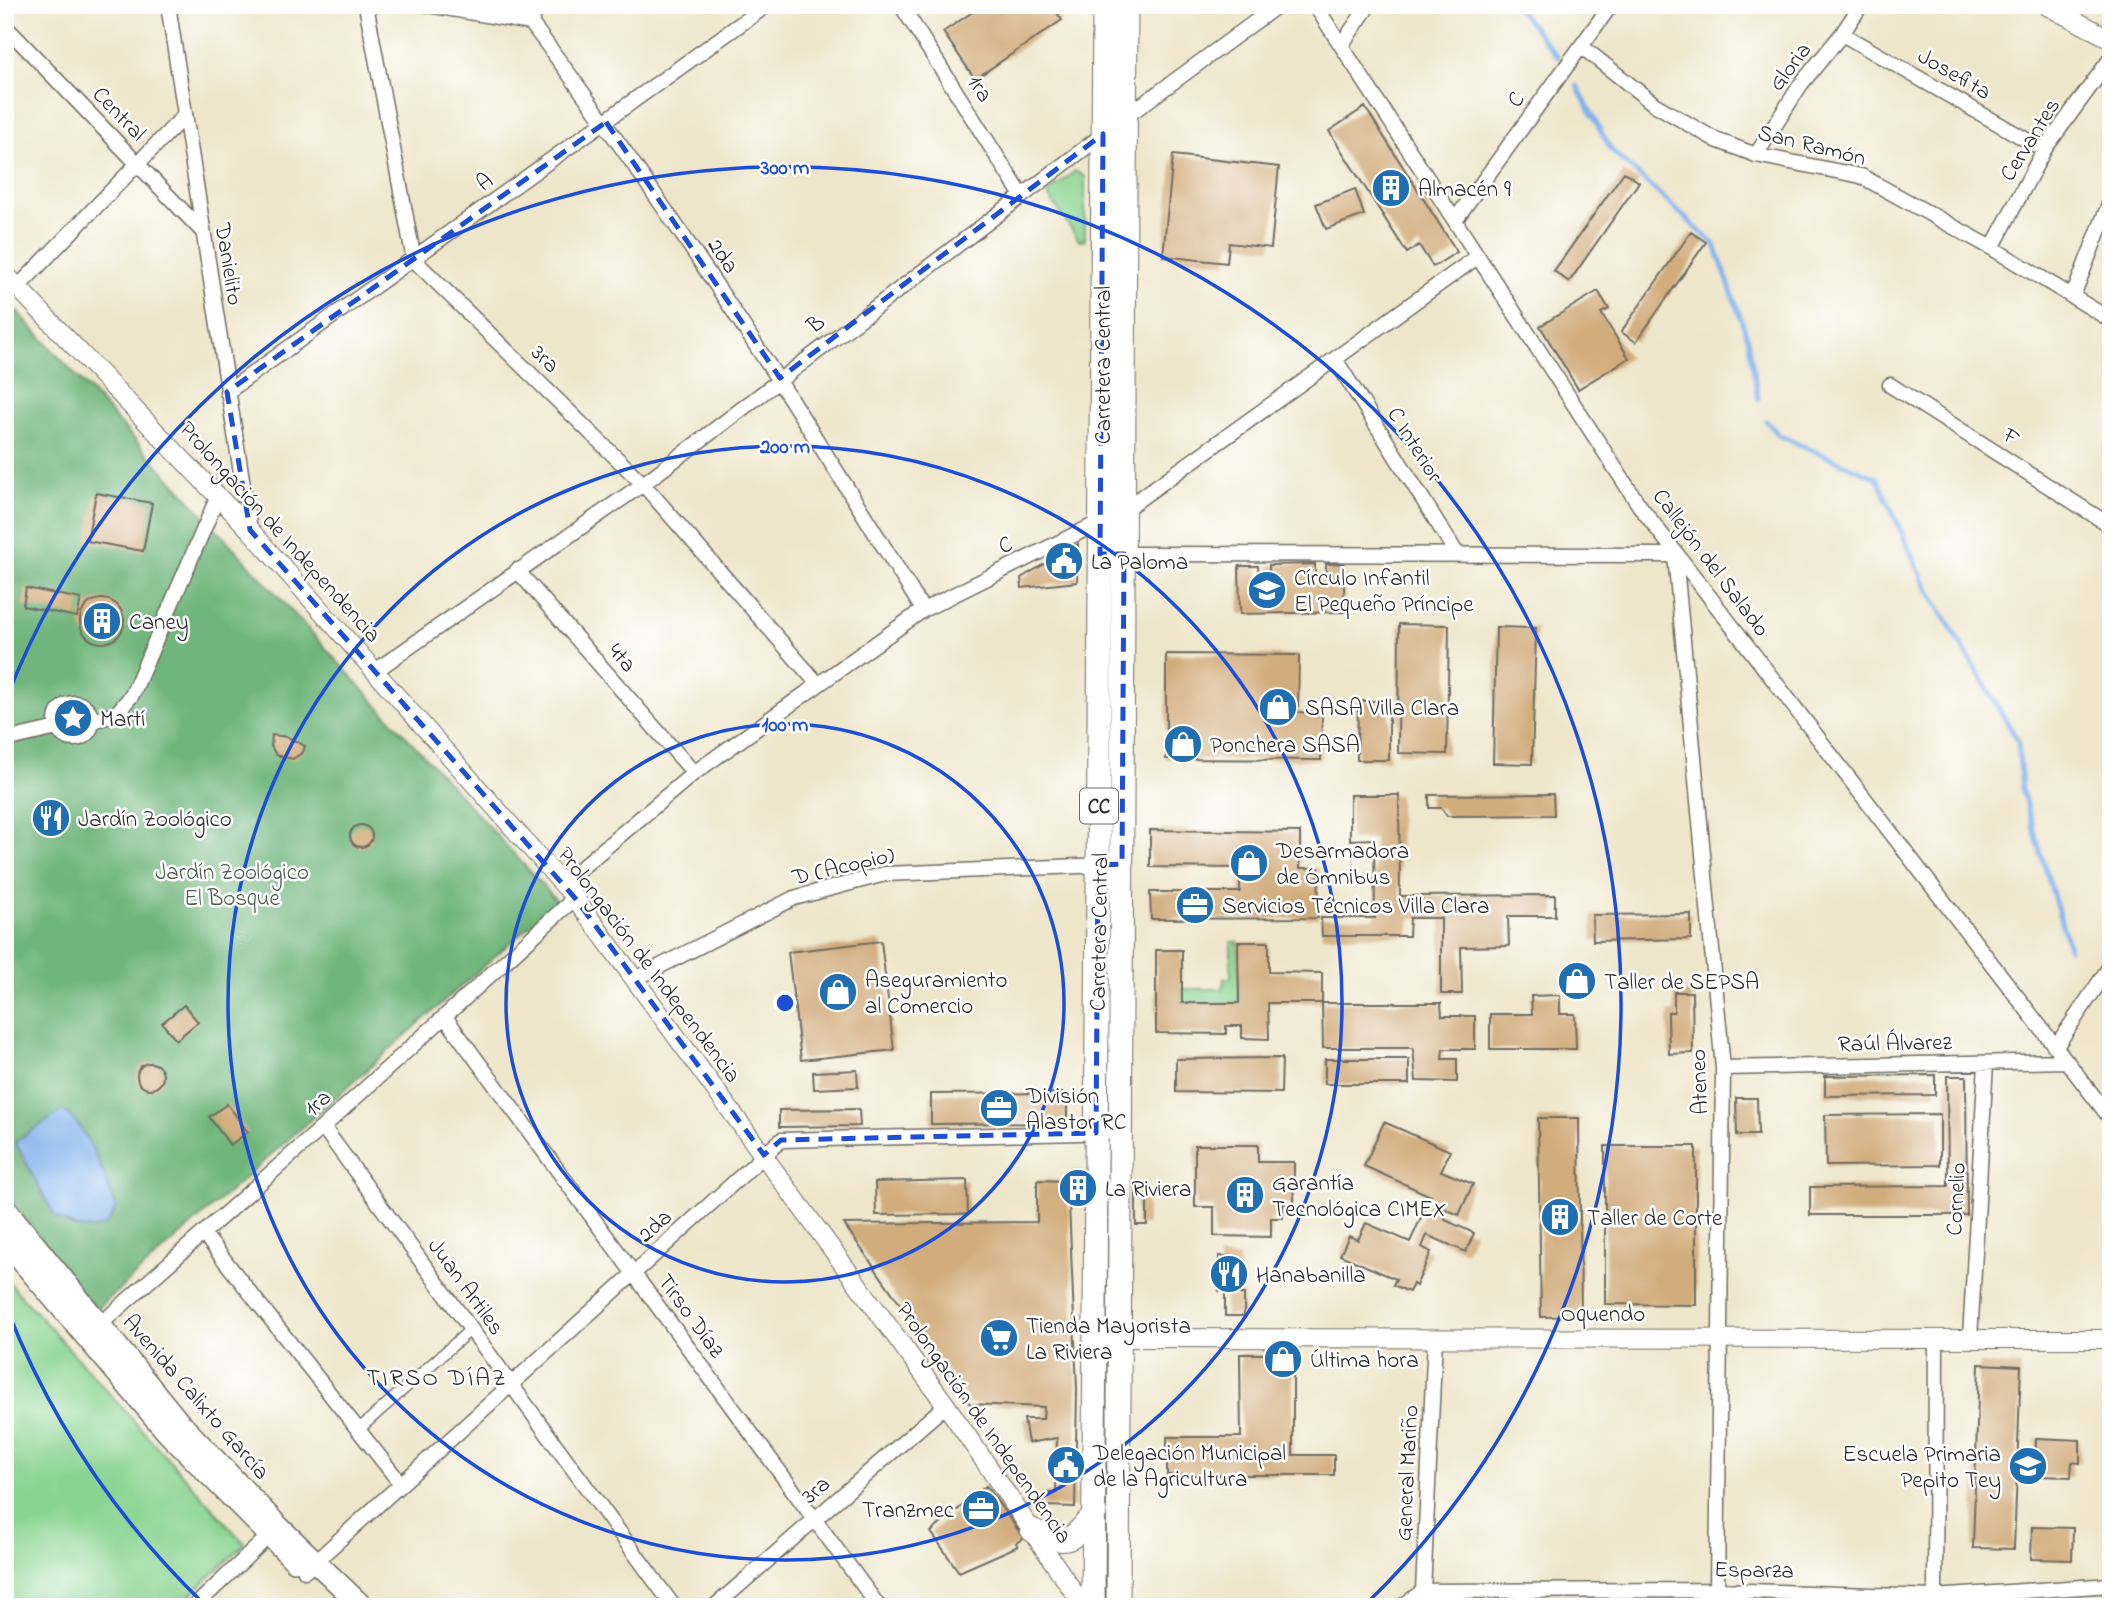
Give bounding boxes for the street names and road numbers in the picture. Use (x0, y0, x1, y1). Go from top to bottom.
street label: Gloria (1762, 36, 1820, 99)
street label: Josefita (1911, 41, 1997, 109)
street label: 1ra (958, 69, 1000, 109)
street label: Central (84, 80, 153, 150)
street label: C (1500, 86, 1534, 115)
street label: Cervantes (1993, 92, 2070, 188)
street label: San Ramón (1754, 117, 1869, 176)
street label: A (470, 166, 501, 201)
street label: Danielito (205, 220, 250, 308)
street label: 2da (698, 232, 746, 281)
street label: Carretera Central (1088, 286, 1121, 444)
street label: B (800, 307, 833, 343)
street label: 3ra (522, 338, 566, 382)
street label: C Interior (1378, 401, 1450, 490)
street label: Prolongación de Independencia (170, 415, 388, 651)
street label: F (1995, 420, 2026, 456)
street label: Callejón del Salado (1643, 483, 1777, 645)
street label: C (993, 529, 1019, 564)
street label: 4ta (599, 637, 643, 681)
road number: CC (1080, 788, 1118, 824)
street label: D (Acopio) (788, 840, 898, 895)
street label: Prolongación de Independencia (547, 841, 748, 1091)
street label: Carretera Central (1083, 853, 1118, 1011)
street label: Raúl Álvarez (1838, 1026, 1953, 1062)
street label: Ateneo (1683, 1048, 1718, 1115)
street label: 1ra (298, 1083, 340, 1125)
street label: Cornelio (1939, 1162, 1976, 1237)
street label: 2da (631, 1202, 680, 1251)
street label: Juan Artiles (418, 1232, 511, 1343)
street label: Tirso Díaz (648, 1268, 732, 1366)
street label: Prolongación de Independencia (886, 1296, 1079, 1551)
street label: Oquendo (1561, 1299, 1645, 1332)
street label: Avenida Calixto García (114, 1308, 277, 1488)
street label: General Mariño (1388, 1404, 1429, 1542)
street label: 3ra (795, 1469, 838, 1513)
street label: Esparza (1714, 1554, 1794, 1589)

